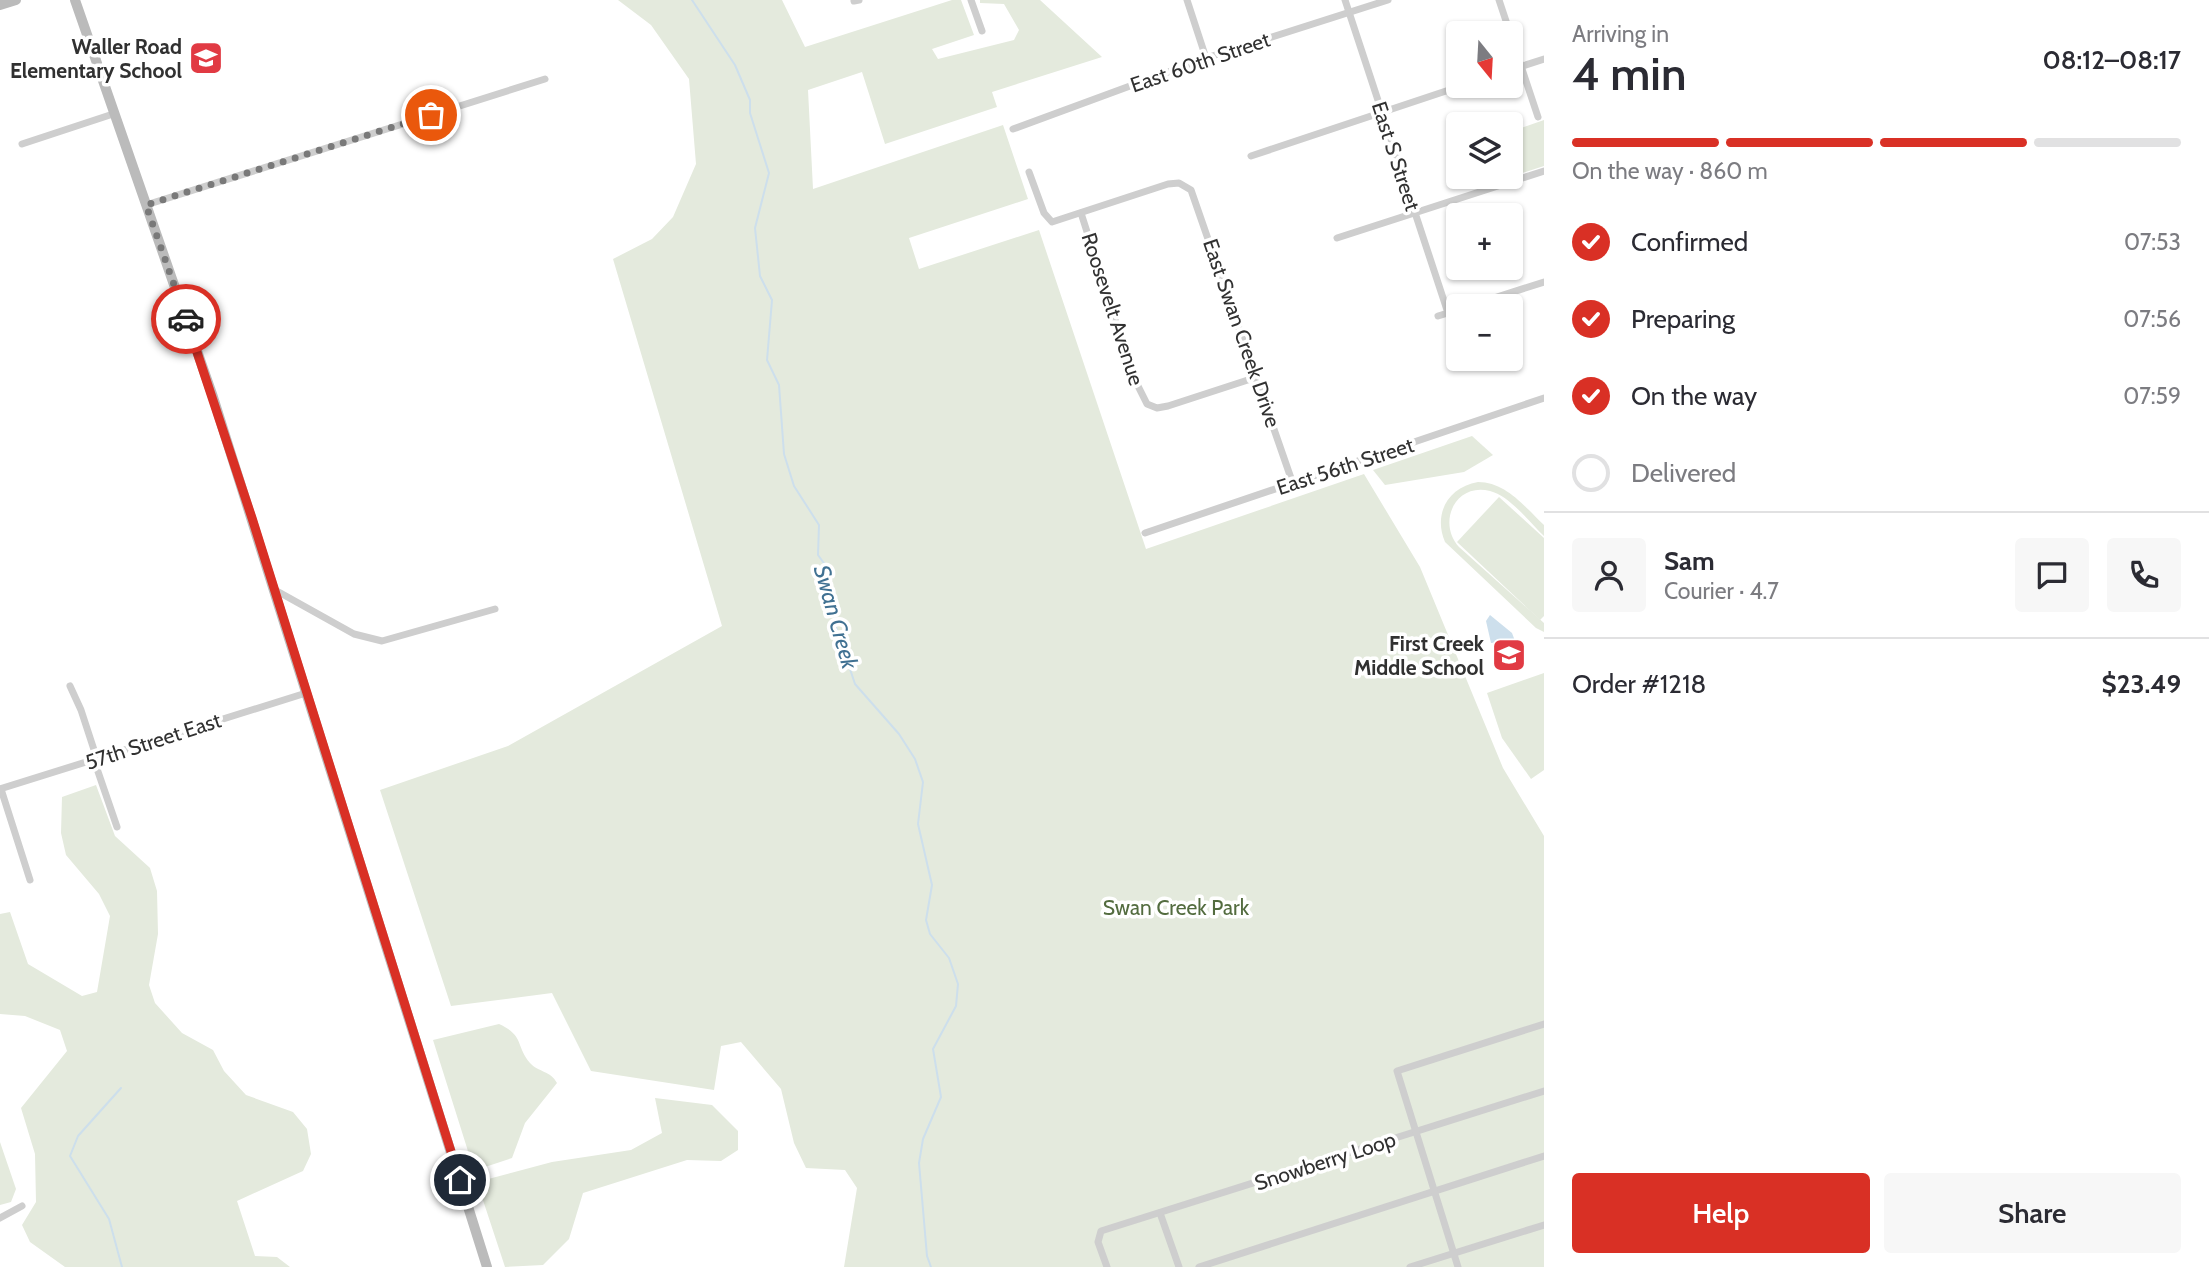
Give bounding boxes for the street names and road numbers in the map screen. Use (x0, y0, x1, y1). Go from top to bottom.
street label: East 60th Street (1127, 26, 1273, 98)
street label: East S Street (1367, 98, 1425, 214)
street label: Roosevelt Avenue (1077, 230, 1150, 389)
street label: East Swan Creek Drive (1198, 235, 1286, 431)
street label: East 56th Street (1273, 432, 1417, 500)
street label: 57th Street East (82, 707, 224, 775)
street label: Snowberry Loop (1251, 1126, 1399, 1196)

